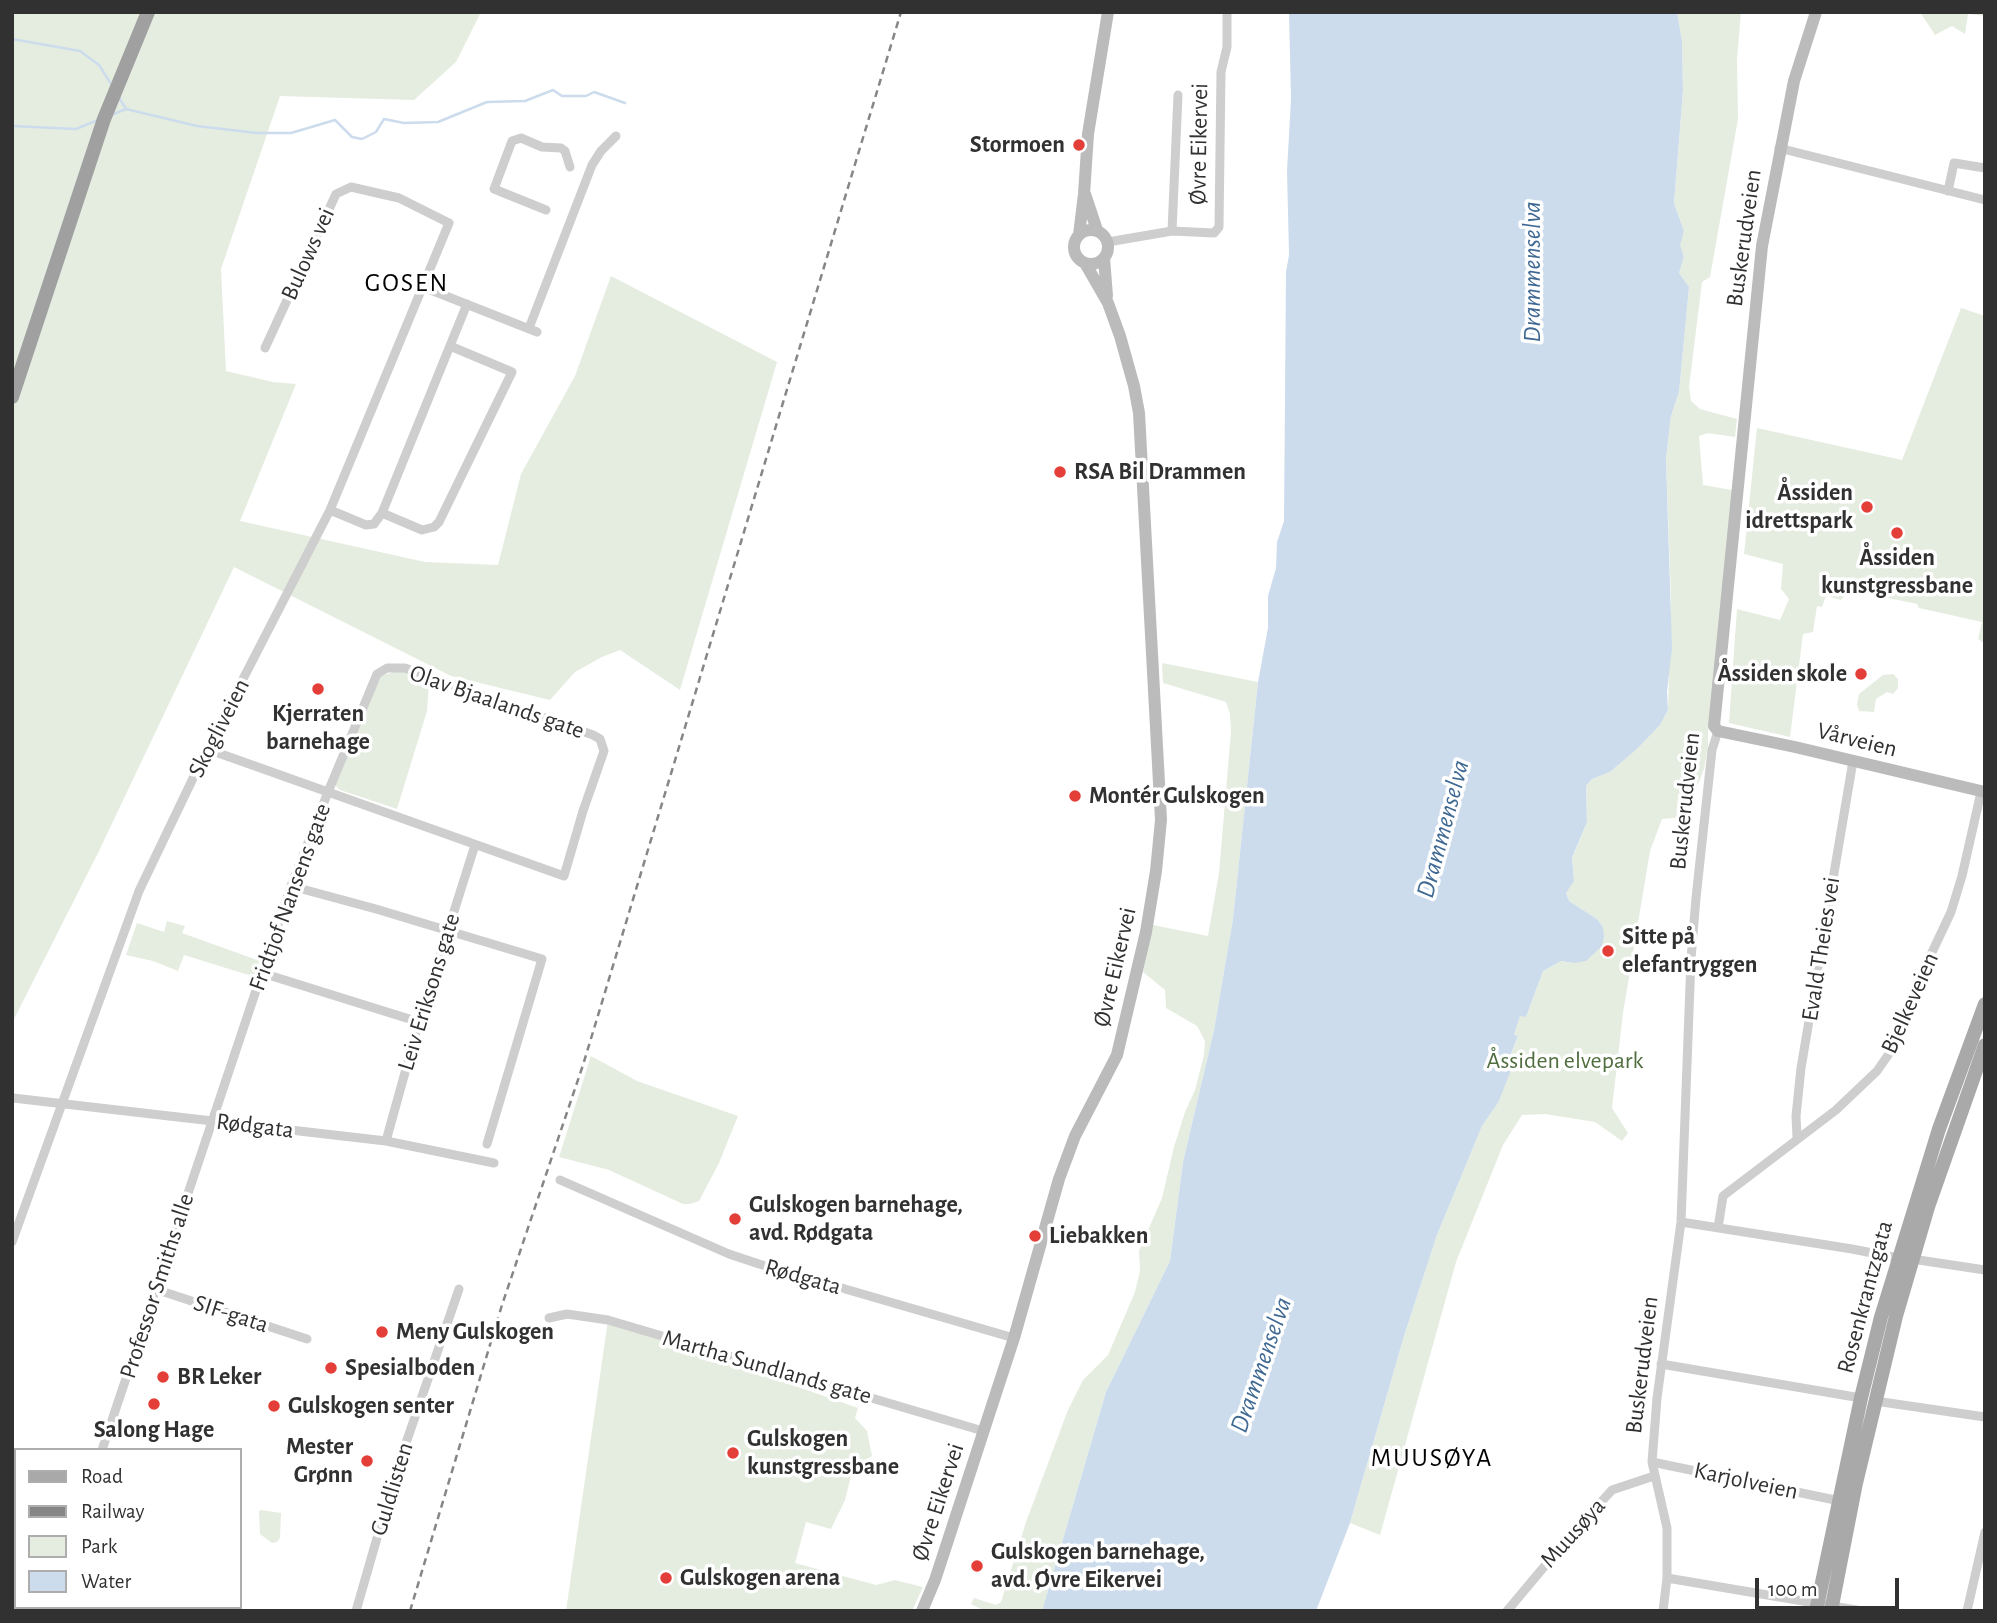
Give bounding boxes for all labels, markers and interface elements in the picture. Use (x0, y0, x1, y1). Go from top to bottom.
street label: Øvre Eikervei (1184, 83, 1214, 205)
place label: Stormoen (970, 131, 1065, 159)
marker: Stormoen (1071, 137, 1087, 153)
street label: Buskerudveien (1720, 168, 1768, 308)
water label: Drammenselva (1516, 201, 1548, 343)
street label: Bulows vei (275, 203, 341, 305)
district label: GOSEN (365, 267, 449, 299)
place label: RSA Bil Drammen (1074, 458, 1246, 486)
marker: RSA Bil Drammen (1052, 464, 1068, 480)
place label: Åssiden idrettspark (1745, 479, 1853, 535)
marker: Åssiden idrettspark (1859, 499, 1875, 515)
marker: Åssiden kunstgressbane (1889, 525, 1905, 541)
place label: Åssiden kunstgressbane (1821, 544, 1973, 600)
street label: Olav Bjaalands gate (406, 659, 588, 745)
place label: Åssiden skole (1717, 660, 1847, 688)
marker: Åssiden skole (1853, 666, 1869, 682)
street label: Skogliveien (182, 674, 256, 782)
marker: Kjerraten barnehage (310, 681, 326, 697)
place label: Kjerraten barnehage (266, 700, 370, 756)
street label: Vårveien (1814, 716, 1900, 764)
street label: Buskerudveien (1663, 731, 1707, 871)
water label: Drammenselva (1410, 757, 1476, 901)
place label: Montér Gulskogen (1089, 782, 1265, 810)
marker: Montér Gulskogen (1067, 788, 1083, 804)
street label: Fridtjof Nansens gate (243, 799, 337, 995)
street label: Evald Theies vei (1795, 875, 1847, 1023)
street label: Øvre Eikervei (1087, 904, 1143, 1030)
street label: Leiv Eriksons gate (391, 910, 467, 1074)
place label: Sitte på elefantryggen (1622, 923, 1758, 979)
marker: Sitte på elefantryggen (1600, 943, 1616, 959)
street label: Bjelkeveien (1875, 948, 1945, 1058)
park label: Åssiden elvepark (1487, 1047, 1643, 1075)
street label: Rødgata (215, 1107, 295, 1145)
street label: Professor Smiths alle (113, 1190, 201, 1382)
place label: Gulskogen barnehage, avd. Rødgata (749, 1191, 963, 1247)
marker: Gulskogen barnehage, avd. Rødgata (727, 1211, 743, 1227)
street label: Rosenkrantzgata (1831, 1217, 1899, 1377)
place label: Liebakken (1049, 1222, 1148, 1250)
marker: Liebakken (1027, 1228, 1043, 1244)
street label: Rødgata (762, 1252, 844, 1302)
street label: SIF-gata (190, 1288, 272, 1340)
water label: Drammenselva (1223, 1293, 1299, 1437)
street label: Buskerudveien (1619, 1295, 1665, 1435)
place label: Meny Gulskogen (396, 1318, 554, 1346)
street label: Martha Sundlands gate (659, 1323, 875, 1411)
marker: Meny Gulskogen (374, 1324, 390, 1340)
place label: Spesialboden (345, 1354, 475, 1382)
marker: Spesialboden (323, 1360, 339, 1376)
place label: BR Leker (177, 1363, 261, 1391)
marker: BR Leker (155, 1369, 171, 1385)
place label: Gulskogen senter (288, 1392, 454, 1420)
marker: Salong Hage (146, 1396, 162, 1412)
marker: Gulskogen senter (266, 1398, 282, 1414)
place label: Salong Hage (94, 1416, 214, 1444)
place label: Gulskogen kunstgressbane (747, 1425, 899, 1481)
place label: Mester Grønn (286, 1433, 353, 1489)
street label: Guldlisten (364, 1439, 420, 1539)
street label: Øvre Eikervei (905, 1440, 971, 1564)
district label: MUUSØYA (1372, 1442, 1492, 1474)
marker: Gulskogen kunstgressbane (725, 1445, 741, 1461)
legend (14, 1448, 242, 1609)
marker: Mester Grønn (359, 1453, 375, 1469)
street label: Karjolveien (1691, 1456, 1801, 1506)
text: Road (81, 1466, 123, 1487)
street label: Muusøya (1534, 1492, 1612, 1574)
text: Railway (81, 1501, 144, 1522)
text: Park (81, 1536, 117, 1557)
place label: Gulskogen barnehage, avd. Øvre Eikervei (991, 1538, 1205, 1594)
marker: Gulskogen barnehage, avd. Øvre Eikervei (969, 1558, 985, 1574)
place label: Gulskogen arena (680, 1564, 840, 1592)
scale bar (1759, 1564, 1902, 1608)
marker: Gulskogen arena (658, 1570, 674, 1586)
text: Water (81, 1571, 131, 1592)
text: 100 m (1768, 1579, 1818, 1600)

